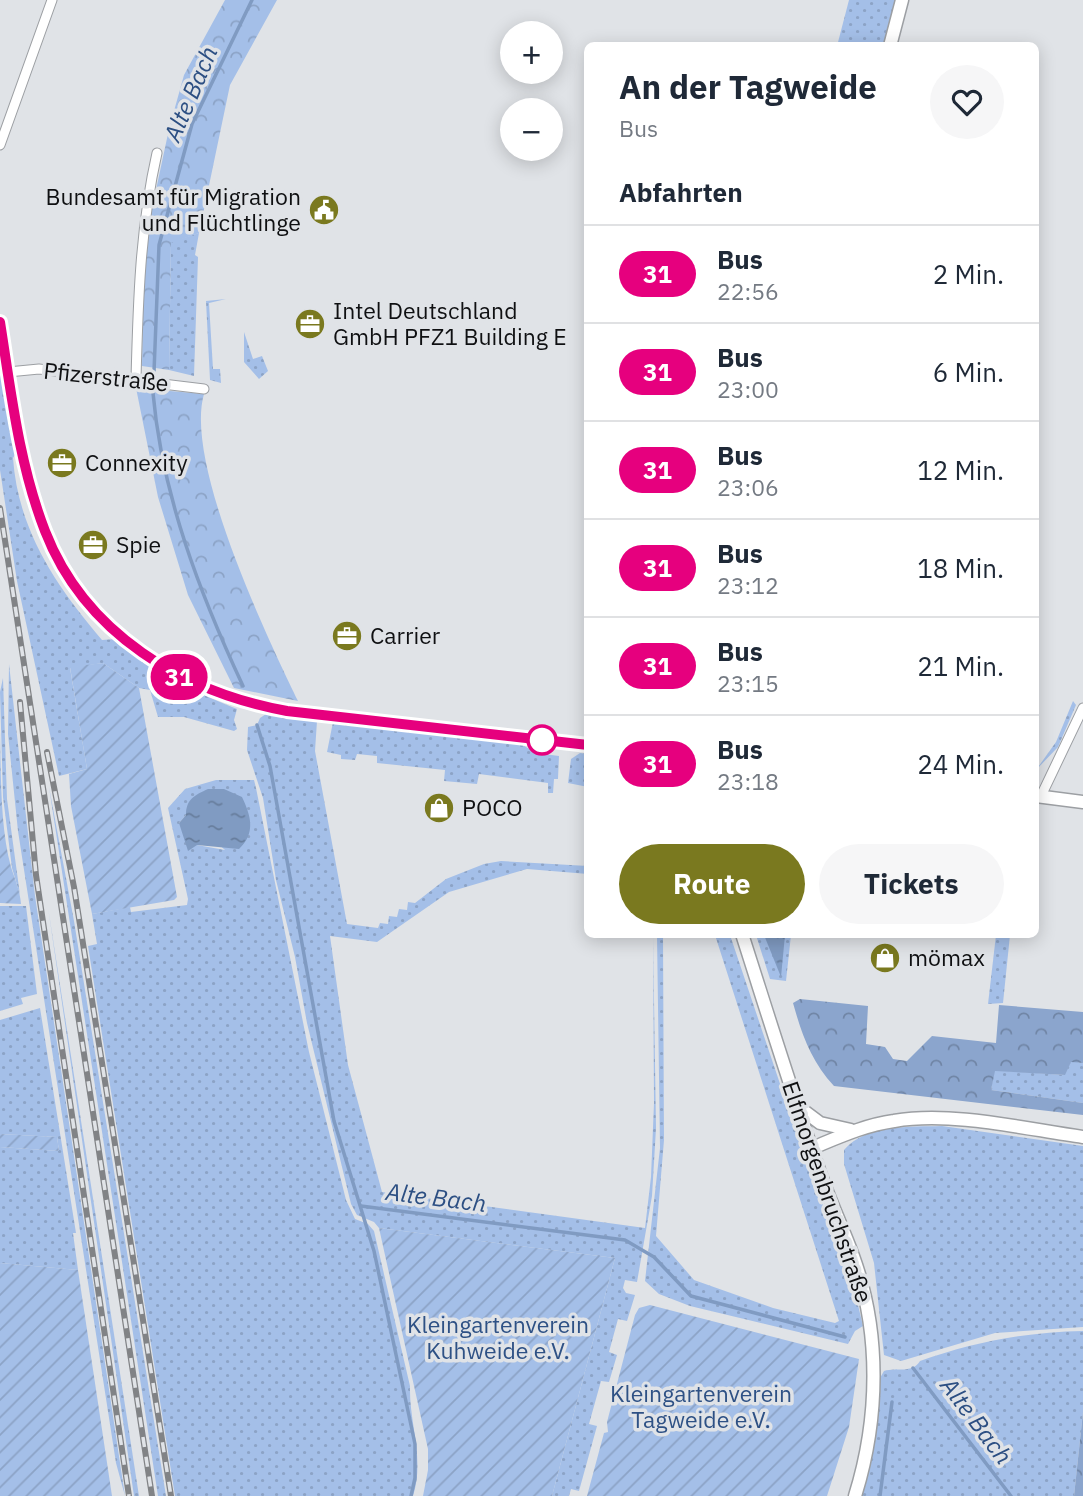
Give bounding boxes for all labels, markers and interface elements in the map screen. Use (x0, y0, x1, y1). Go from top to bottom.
map controls (500, 21, 563, 161)
button: + (500, 21, 563, 84)
water label: Alte Bach (155, 41, 225, 147)
text: An der Tagweide (619, 65, 877, 108)
button: heart (930, 65, 1004, 139)
button: − (500, 98, 563, 161)
text: Bus (619, 113, 658, 143)
text: Abfahrten (619, 175, 743, 209)
place label: Bundesamt für Migration und Flüchtlinge (45, 181, 301, 237)
public building icon: Bundesamt für Migration und Flüchtlinge (307, 193, 341, 227)
text: Bus (717, 242, 763, 276)
text: 2 Min. (933, 257, 1004, 291)
text: 31 (643, 258, 672, 290)
text: 22:56 (717, 276, 779, 306)
place label: Intel Deutschland GmbH PFZ1 Building E (333, 295, 567, 351)
office icon: Intel Deutschland GmbH PFZ1 Building E (293, 307, 327, 341)
text: Bus (717, 340, 763, 374)
street label: Pfizerstraße (42, 355, 170, 397)
text: 6 Min. (933, 355, 1004, 389)
text: 31 (643, 356, 672, 388)
text: 23:00 (717, 374, 779, 404)
text: Bus (717, 438, 763, 472)
office icon: Connexity (45, 446, 79, 480)
place label: Connexity (85, 447, 188, 477)
text: 12 Min. (917, 453, 1004, 487)
text: 31 (643, 454, 672, 486)
text: 23:06 (717, 472, 779, 502)
office icon: Spie (76, 528, 110, 562)
place label: Spie (116, 529, 161, 559)
text: Bus (717, 536, 763, 570)
text: 18 Min. (917, 551, 1004, 585)
text: 31 (643, 552, 672, 584)
text: 23:12 (717, 570, 779, 600)
office icon: Carrier (330, 619, 364, 653)
place label: Carrier (370, 620, 441, 650)
text: Bus (717, 634, 763, 668)
text: 21 Min. (917, 649, 1004, 683)
text: 31 (643, 650, 672, 682)
line badge: 31 (148, 654, 210, 700)
text: 31 (165, 661, 193, 693)
text: 23:15 (717, 668, 779, 698)
unlabelled marker (527, 725, 557, 755)
text: Bus (717, 732, 763, 766)
text: 24 Min. (917, 747, 1004, 781)
text: 31 (643, 748, 672, 780)
text: 23:18 (717, 766, 779, 796)
shop icon: POCO (422, 791, 456, 825)
place label: POCO (462, 792, 523, 822)
button: Route (619, 844, 805, 924)
button: Tickets (819, 844, 1004, 924)
shop icon: mömax (868, 941, 902, 975)
place label: mömax (908, 942, 985, 972)
street label: Elfmorgenbruchstraße (776, 1077, 880, 1306)
water label: Alte Bach (383, 1175, 488, 1219)
park label: Kleingartenverein Kuhweide e.V. (407, 1309, 589, 1365)
water label: Alte Bach (933, 1370, 1020, 1470)
park label: Kleingartenverein Tagweide e.V. (610, 1378, 792, 1434)

